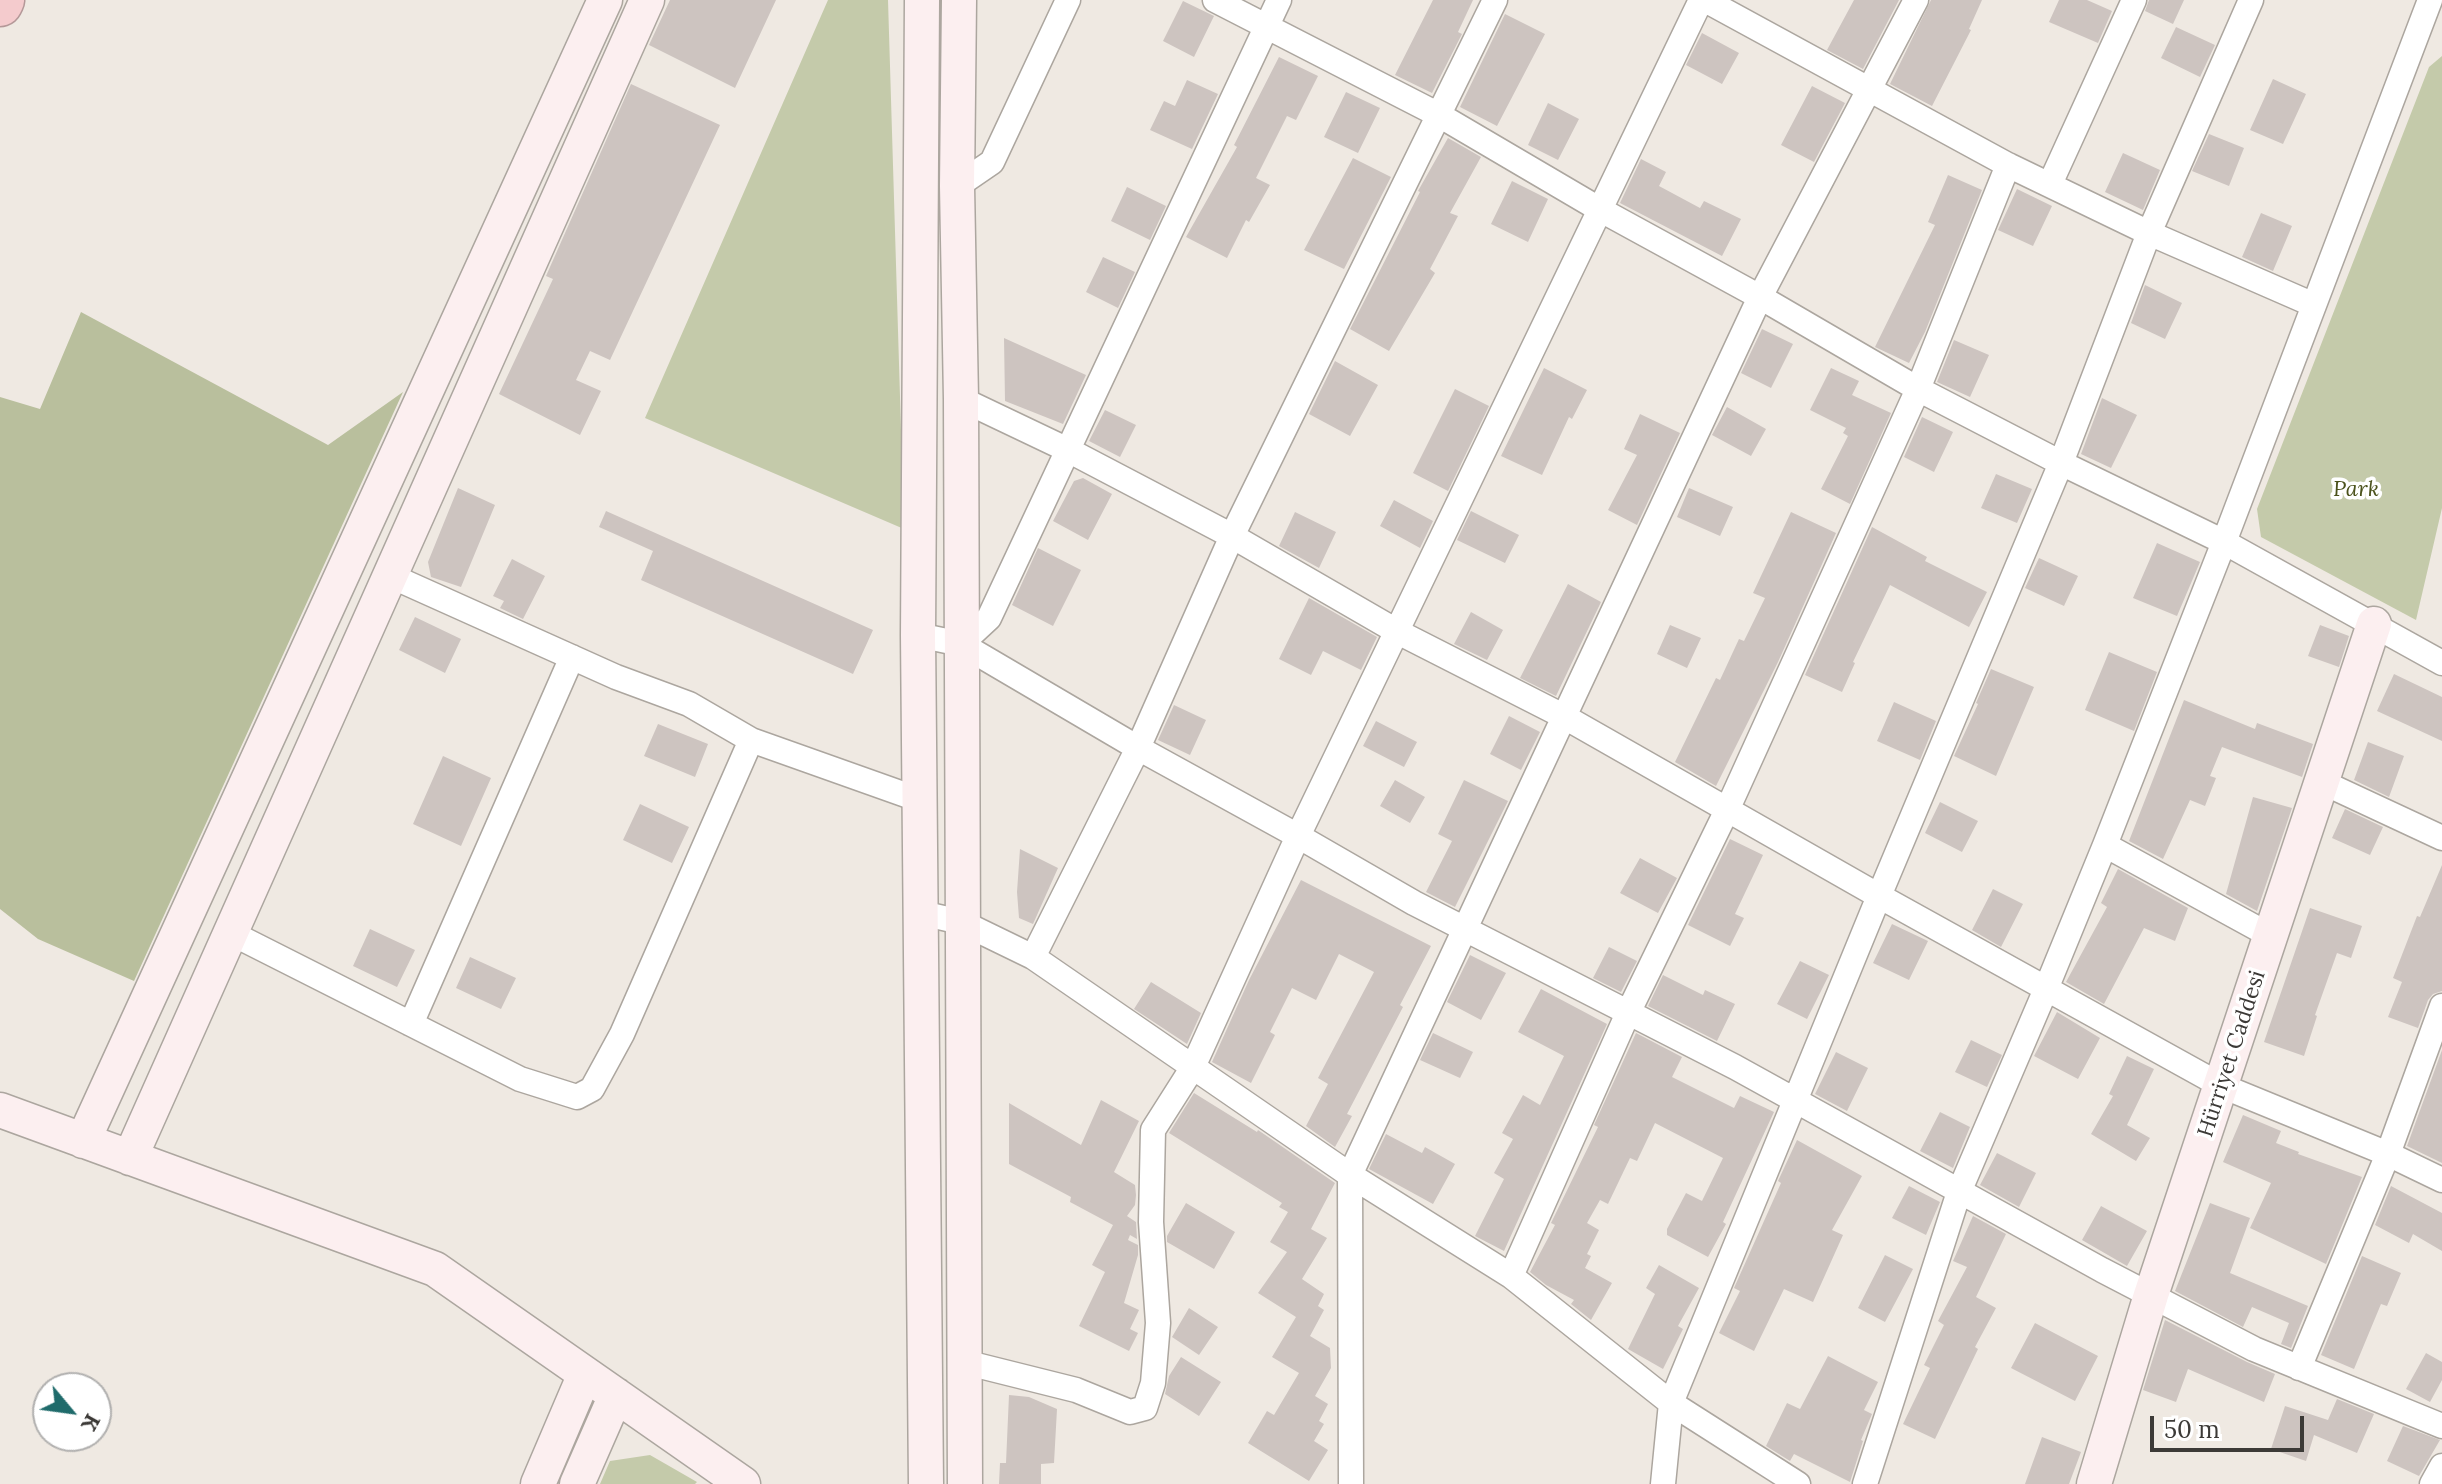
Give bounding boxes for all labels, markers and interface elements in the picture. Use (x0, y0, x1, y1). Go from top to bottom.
park label: Park (2333, 477, 2379, 503)
street label: Hürriyet Caddesi (2193, 967, 2271, 1141)
north arrow (32, 1372, 112, 1452)
scale bar (2154, 1400, 2308, 1450)
text: K (75, 1409, 107, 1436)
text: 50 m (2164, 1414, 2220, 1445)

